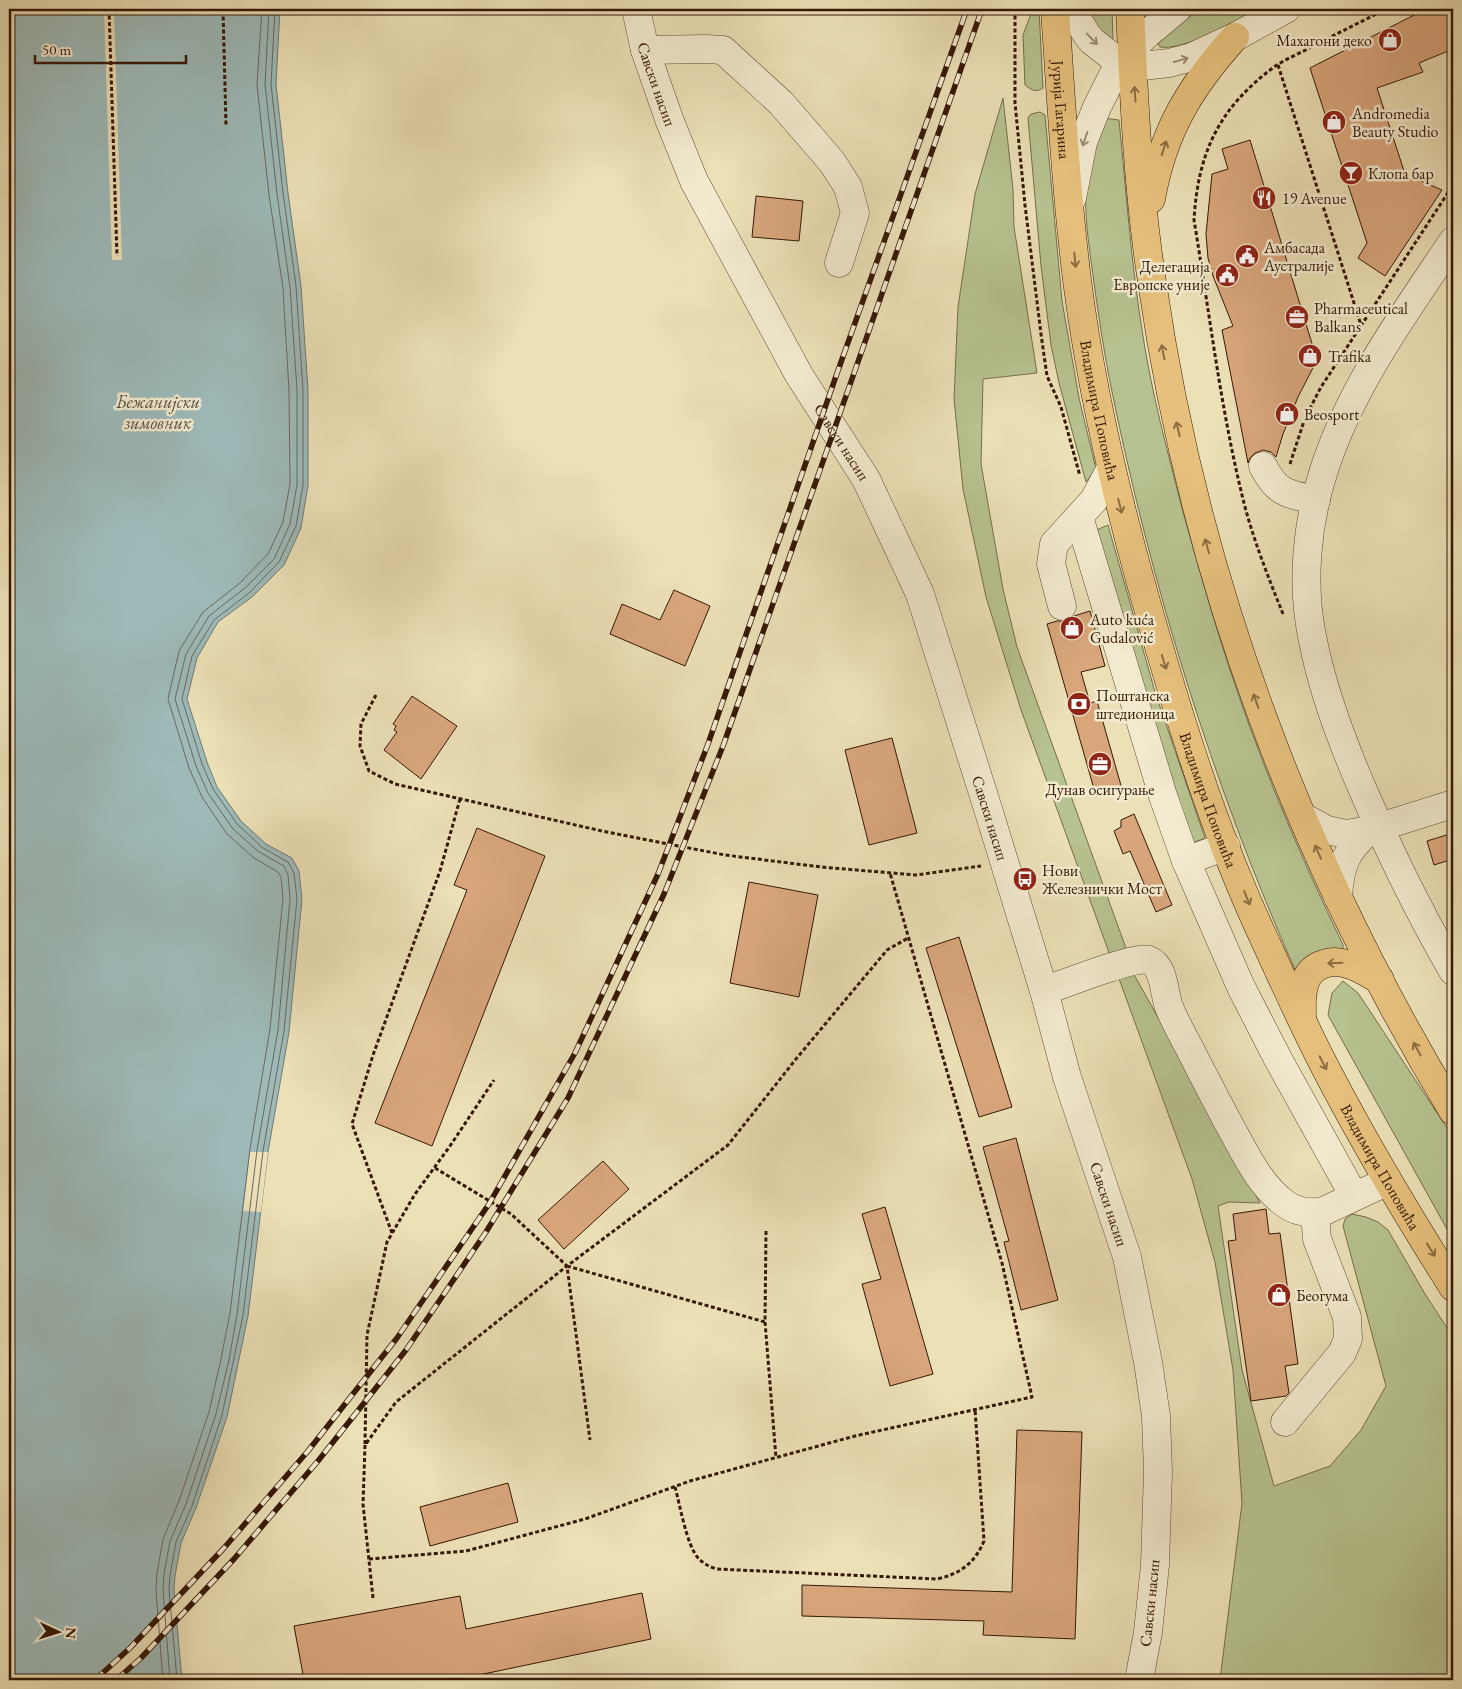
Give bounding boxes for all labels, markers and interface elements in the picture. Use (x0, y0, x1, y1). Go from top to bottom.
shop icon: Махагони деко (1377, 27, 1403, 53)
place label: Махагони деко (1276, 30, 1372, 51)
scale bar (35, 32, 186, 64)
one-way arrow (1086, 33, 1098, 46)
text: 50 m (42, 40, 71, 59)
street label: Савски насип (633, 40, 681, 129)
one-way arrow (1172, 55, 1188, 64)
street label: Јурија Гагарина (1047, 58, 1075, 161)
one-way arrow (1130, 86, 1139, 102)
place label: Andromedia Beauty Studio (1351, 103, 1439, 142)
shop icon: Andromedia Beauty Studio (1321, 109, 1347, 135)
one-way arrow (1080, 131, 1089, 146)
one-way arrow (1159, 141, 1169, 157)
bar icon: Клопа бар (1338, 160, 1364, 186)
place label: Клопа бар (1368, 163, 1434, 184)
restaurant icon: 19 Avenue (1251, 185, 1277, 211)
place label: 19 Avenue (1282, 188, 1346, 209)
place label: Амбасада Аустралије (1263, 237, 1334, 276)
public building icon: Амбасада Аустралије (1234, 243, 1260, 269)
one-way arrow (1070, 252, 1080, 268)
place label: Делегација Европске уније (1113, 256, 1211, 295)
public building icon: Делегација Европске уније (1214, 262, 1240, 288)
place label: Pharmaceutical Balkans (1314, 298, 1408, 337)
office icon: Pharmaceutical Balkans (1284, 304, 1310, 330)
street label: Владимира Поповића (1075, 339, 1124, 483)
shop icon: Trafika (1297, 343, 1323, 369)
one-way arrow (1158, 345, 1167, 361)
place label: Trafika (1328, 346, 1372, 367)
water label: Бежанијски зимовник (115, 390, 200, 434)
street label: Савски насип (809, 400, 874, 485)
shop icon: Beosport (1274, 401, 1300, 427)
place label: Beosport (1304, 404, 1359, 425)
one-way arrow (1173, 422, 1182, 438)
one-way arrow (1116, 497, 1125, 513)
one-way arrow (1202, 539, 1211, 555)
place label: Auto kuća Gudalović (1089, 609, 1155, 648)
shop icon: Auto kuća Gudalović (1059, 615, 1085, 641)
one-way arrow (1160, 654, 1169, 670)
place label: Поштанска штедионица (1096, 685, 1176, 724)
bank icon: Поштанска штедионица (1066, 691, 1092, 717)
one-way arrow (1251, 694, 1260, 709)
street label: Владимира Поповића (1175, 729, 1242, 871)
office icon: Дунав осигурање (1087, 751, 1113, 777)
street label: Савски насип (967, 773, 1013, 863)
place label: Дунав осигурање (1045, 779, 1155, 800)
one-way arrow (1313, 845, 1323, 860)
place label: Нови Железнички Мост (1041, 860, 1162, 899)
bus stop icon: Нови Железнички Мост (1012, 866, 1038, 892)
one-way arrow (1243, 890, 1252, 905)
one-way arrow (1327, 959, 1343, 968)
one-way arrow (1412, 1042, 1422, 1056)
one-way arrow (1319, 1055, 1328, 1070)
street label: Владимира Поповића (1336, 1100, 1425, 1235)
street label: Савски насип (1085, 1159, 1133, 1249)
one-way arrow (1426, 1243, 1436, 1257)
shop icon: Беогума (1266, 1282, 1292, 1308)
place label: Беогума (1296, 1285, 1349, 1306)
street label: Савски насип (1134, 1558, 1165, 1648)
north arrow (32, 1606, 82, 1656)
text: N (62, 1627, 80, 1640)

